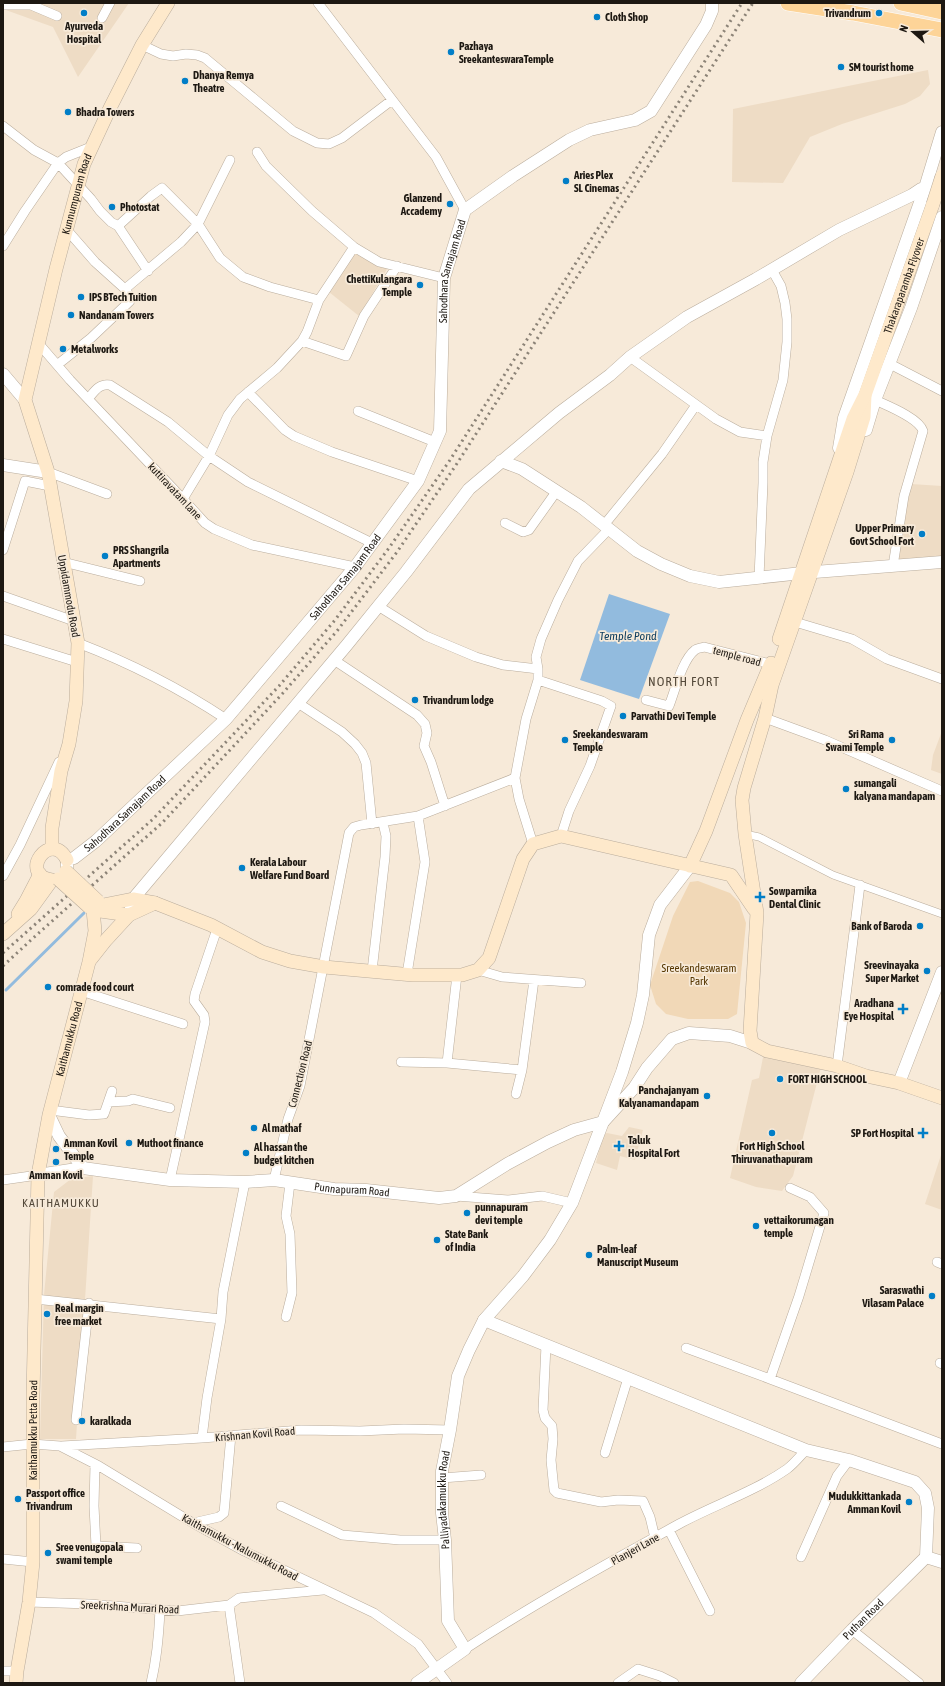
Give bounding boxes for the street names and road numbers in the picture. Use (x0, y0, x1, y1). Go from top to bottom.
street label: Kunnumpuram Road (59, 152, 94, 236)
street label: Sahodhara Samajam Road (437, 218, 468, 323)
street label: Thakaraparamba Flyover (881, 235, 927, 335)
street label: kuttiravatam lane (146, 460, 204, 522)
street label: Sahodhara Samajam Road (307, 532, 383, 622)
street label: Uppidammodu Road (56, 554, 82, 638)
street label: temple road (712, 644, 762, 668)
street label: Sahodhara Samajam Road (82, 773, 168, 854)
street label: Kaithamukku Road (53, 1000, 84, 1078)
street label: Connection Road (286, 1039, 314, 1109)
street label: Punnapuram Road (313, 1180, 390, 1199)
street label: Kaithamukku Petta Road (27, 1380, 39, 1481)
street label: Krishnan Kovil Road (214, 1425, 296, 1443)
street label: Palliyadakamukku Road (436, 1449, 452, 1550)
street label: Kaithamukku -Nalumukku Road (180, 1511, 300, 1583)
street label: Planjeri Lane (609, 1531, 661, 1567)
street label: Puthan Road (840, 1597, 886, 1642)
street label: Sreekrishna Murari Road (80, 1598, 180, 1616)

